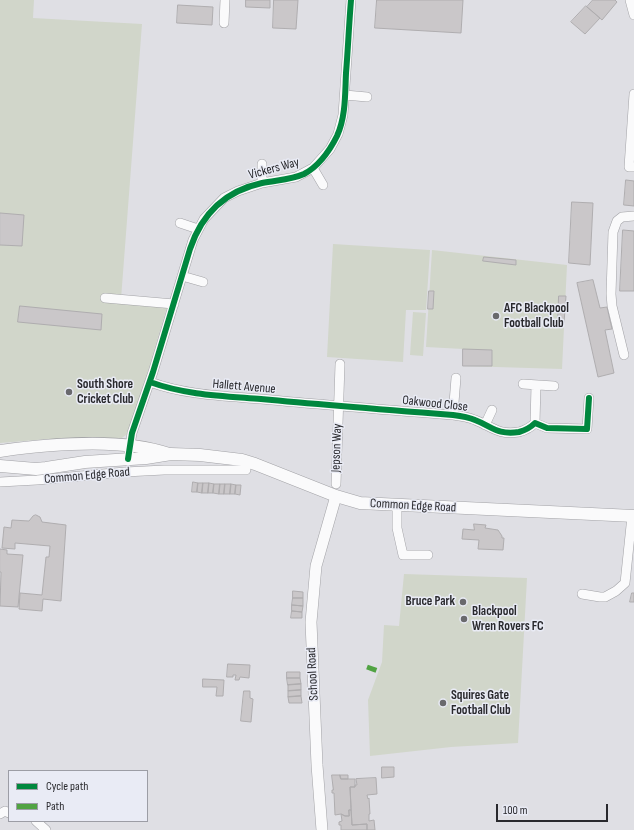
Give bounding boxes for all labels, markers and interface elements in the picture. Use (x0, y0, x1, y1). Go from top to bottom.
street label: Vickers Way (247, 155, 301, 183)
place label: AFC Blackpool Football Club (504, 301, 569, 332)
marker: AFC Blackpool Football Club (491, 311, 501, 321)
street label: Hallett Avenue (212, 376, 276, 398)
place label: South Shore Cricket Club (77, 377, 133, 408)
marker: South Shore Cricket Club (64, 387, 74, 397)
street label: Oakwood Close (401, 393, 469, 415)
street label: Jepson Way (328, 423, 346, 473)
street label: Common Edge Road (43, 464, 131, 488)
street label: Common Edge Road (370, 496, 456, 516)
place label: Bruce Park (406, 594, 455, 610)
marker: Bruce Park (458, 597, 468, 607)
place label: Blackpool Wren Rovers FC (472, 604, 544, 635)
marker: Blackpool Wren Rovers FC (459, 614, 469, 624)
street label: School Road (304, 647, 322, 701)
place label: Squires Gate Football Club (451, 688, 511, 719)
marker: Squires Gate Football Club (438, 698, 448, 708)
legend (8, 770, 148, 822)
text: Cycle path (46, 779, 88, 794)
scale bar (498, 796, 610, 822)
text: Path (46, 799, 64, 814)
text: 100 m (503, 803, 528, 818)

